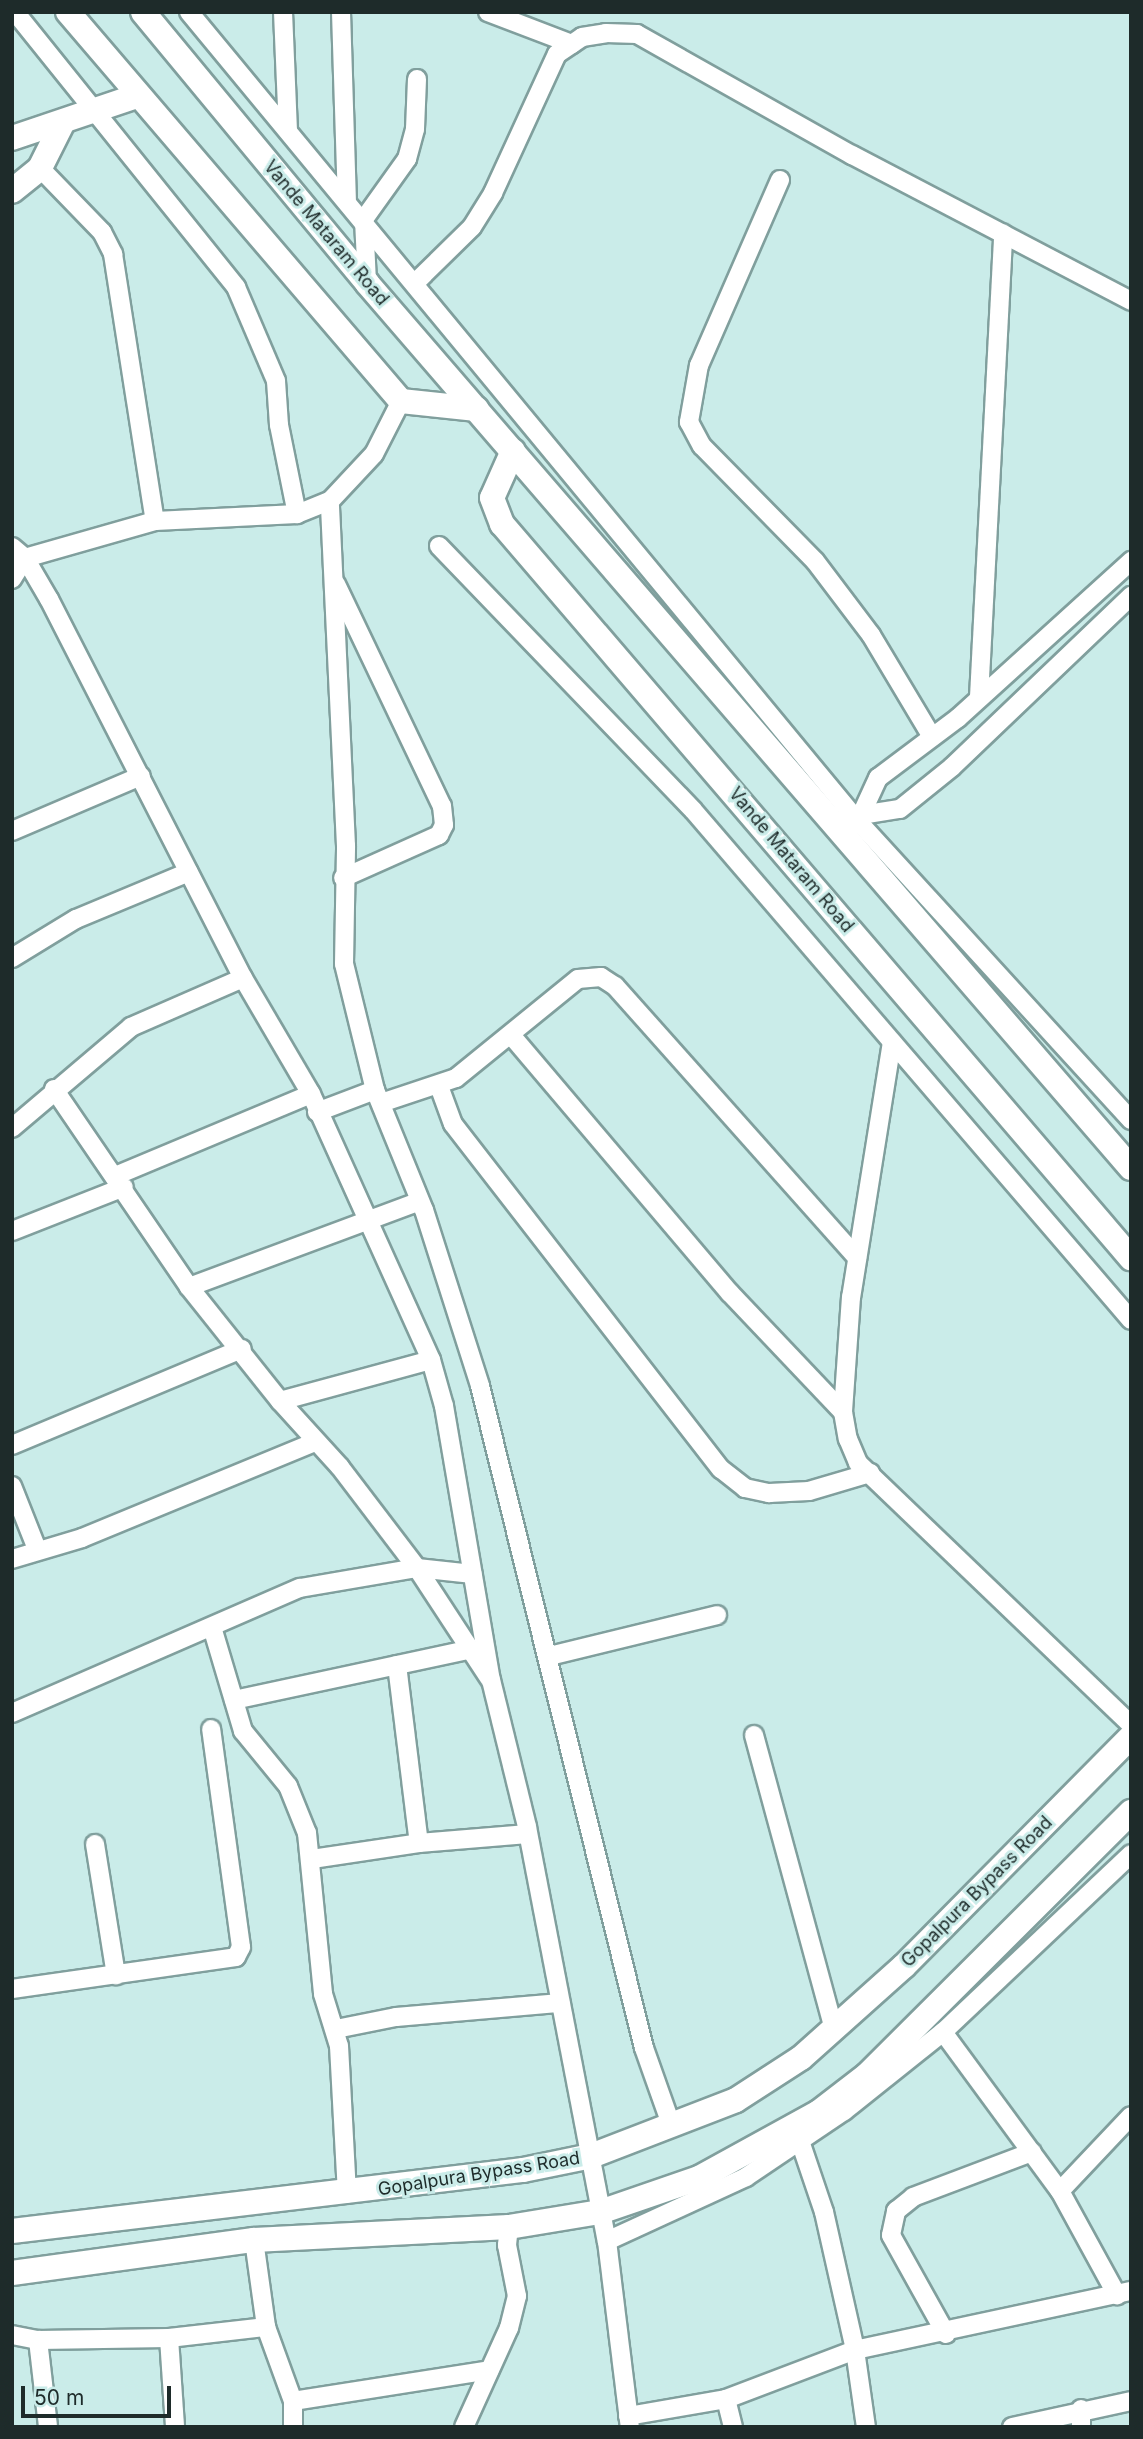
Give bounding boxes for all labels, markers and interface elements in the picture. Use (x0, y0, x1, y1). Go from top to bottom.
street label: Vande Mataram Road (259, 156, 393, 310)
street label: Vande Mataram Road (724, 783, 858, 937)
street label: Gopalpura Bypass Road (897, 1812, 1057, 1972)
street label: Gopalpura Bypass Road (376, 2147, 582, 2201)
scale bar (24, 2372, 175, 2416)
text: 50 m (34, 2385, 84, 2410)

